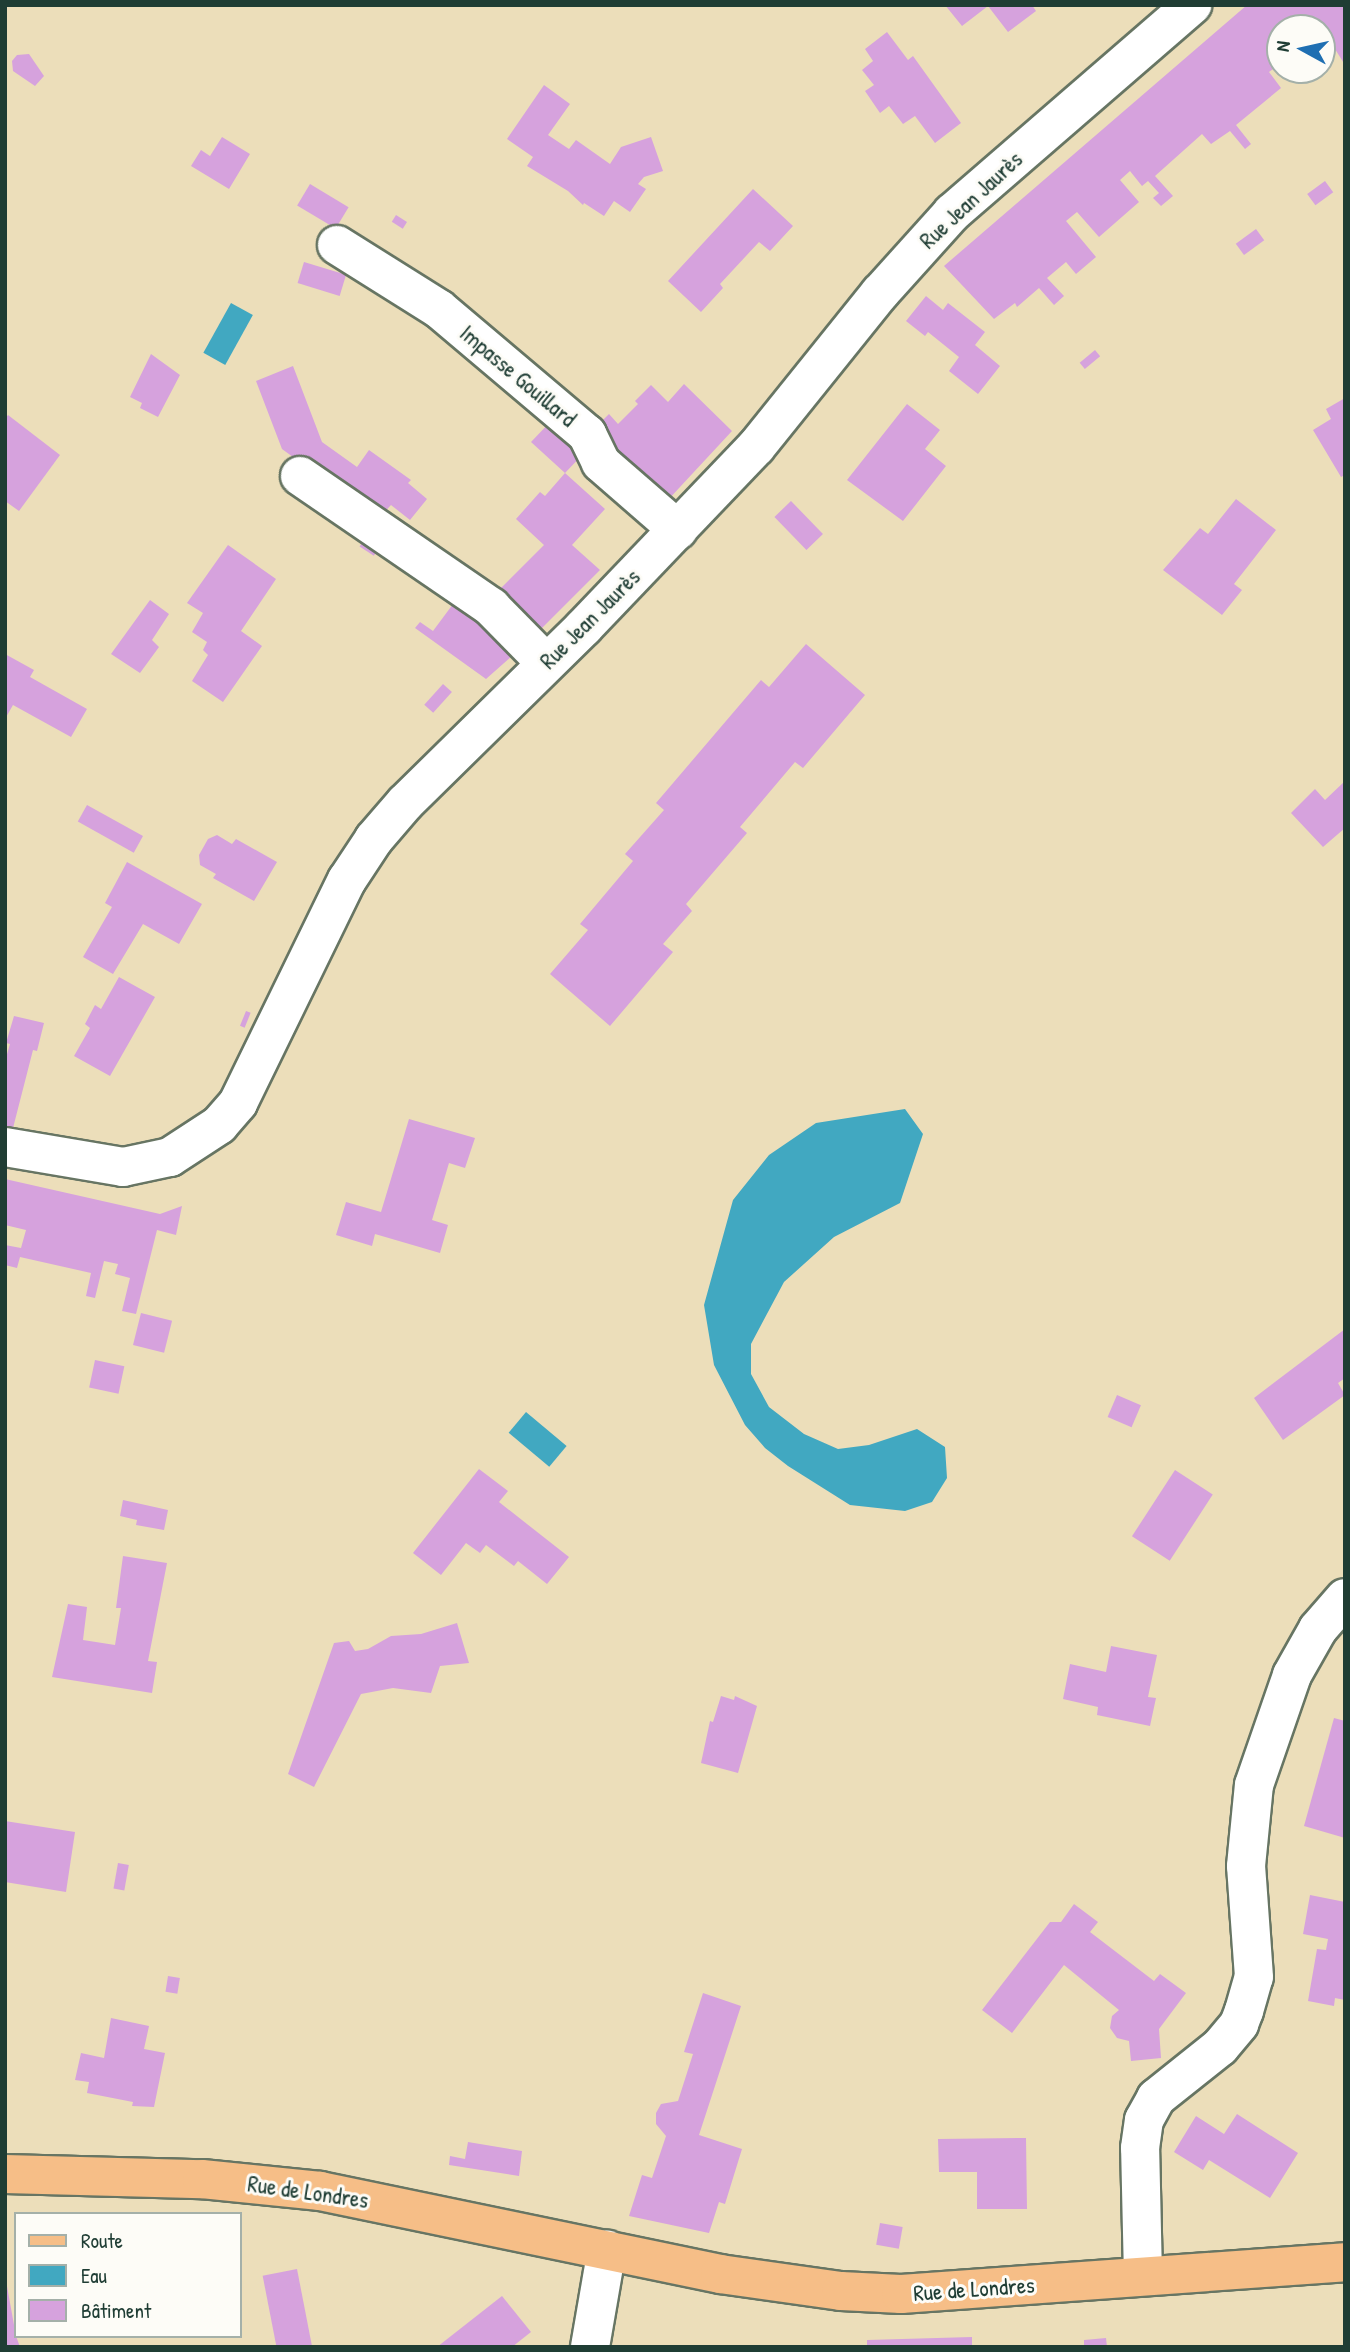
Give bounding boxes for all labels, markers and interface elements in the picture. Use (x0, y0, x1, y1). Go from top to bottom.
north arrow (1266, 14, 1336, 84)
text: N (1269, 40, 1296, 53)
street label: Rue Jean Jaurès (914, 146, 1028, 254)
street label: Impasse Gouillard (454, 319, 582, 433)
street label: Rue Jean Jaurès (534, 563, 646, 675)
street label: Rue de Londres (246, 2170, 370, 2214)
legend (14, 2212, 242, 2338)
text: Route (81, 2226, 123, 2255)
text: Eau (81, 2261, 107, 2290)
street label: Rue de Londres (912, 2271, 1036, 2307)
text: Bâtiment (81, 2296, 151, 2325)

